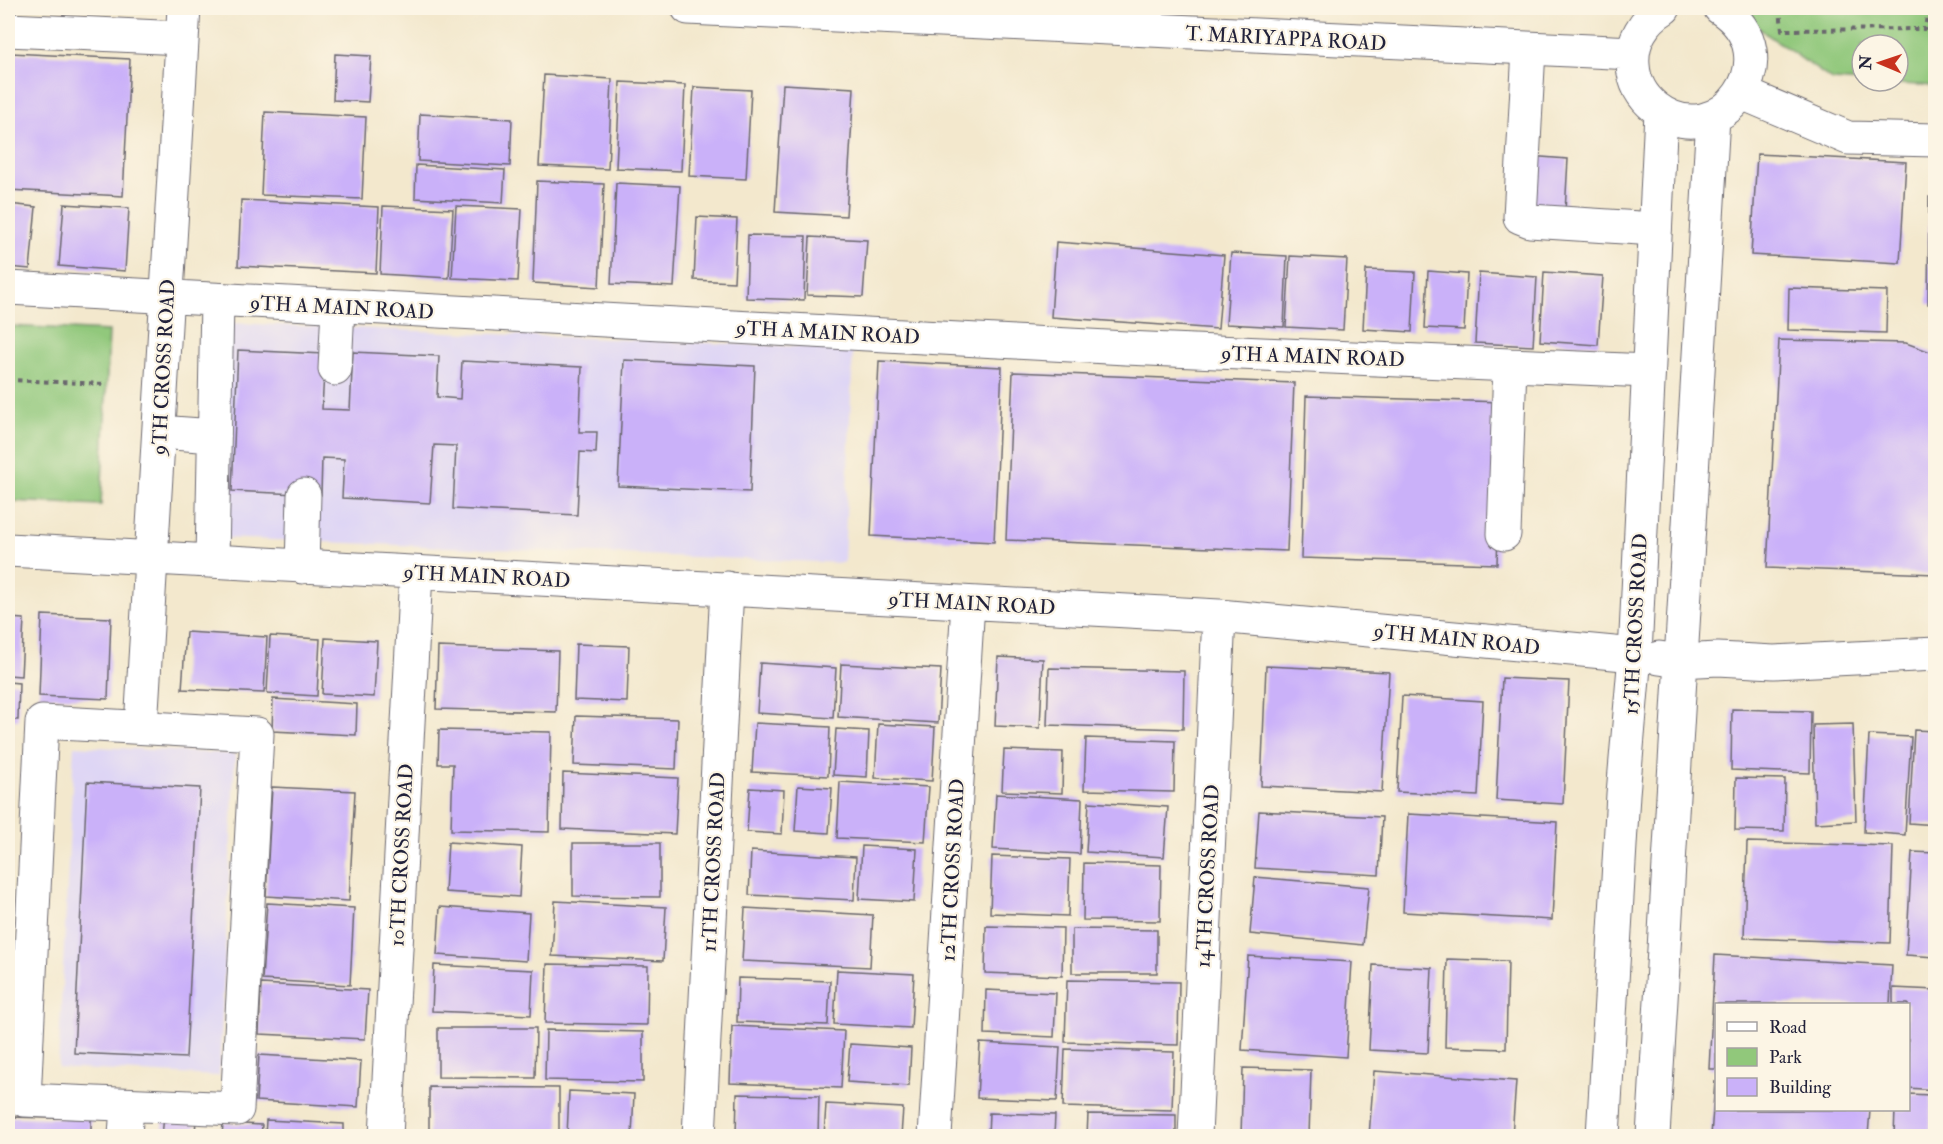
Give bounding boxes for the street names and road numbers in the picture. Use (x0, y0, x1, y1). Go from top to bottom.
street label: T. MARIYAPPA ROAD (1185, 21, 1387, 56)
street label: 9TH CROSS ROAD (146, 279, 181, 458)
street label: 9TH A MAIN ROAD (248, 290, 434, 325)
street label: 9TH A MAIN ROAD (734, 315, 920, 350)
street label: 9TH A MAIN ROAD (1219, 341, 1405, 372)
street label: 15TH CROSS ROAD (1618, 533, 1653, 715)
street label: 9TH MAIN ROAD (401, 560, 571, 593)
street label: 9TH MAIN ROAD (886, 587, 1056, 620)
street label: 9TH MAIN ROAD (1371, 618, 1541, 661)
street label: 10TH CROSS ROAD (384, 763, 419, 947)
street label: 11TH CROSS ROAD (696, 772, 731, 953)
street label: 12TH CROSS ROAD (935, 778, 970, 962)
street label: 14TH CROSS ROAD (1190, 784, 1225, 968)

